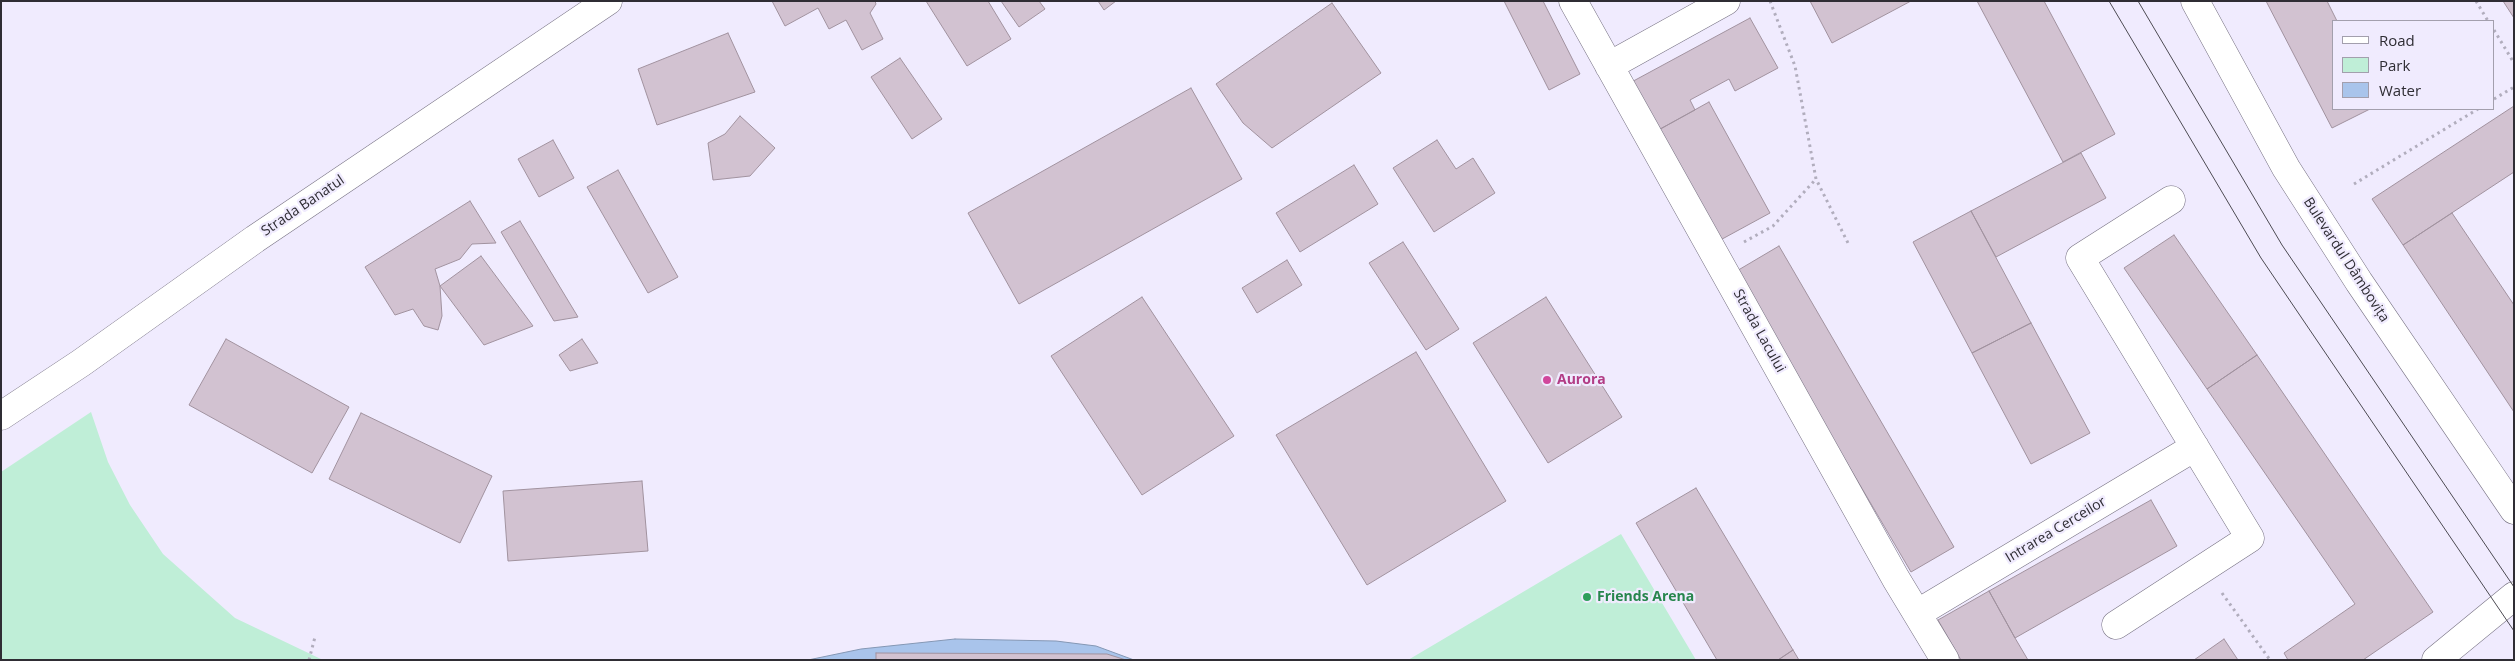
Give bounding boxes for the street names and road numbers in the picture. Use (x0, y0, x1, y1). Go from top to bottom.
street label: Strada Banatul (258, 172, 348, 240)
street label: Bulevardul Dâmbovița (2299, 195, 2393, 325)
street label: Strada Lacului (1729, 287, 1789, 375)
street label: Intrarea Cerceilor (2003, 493, 2109, 567)

